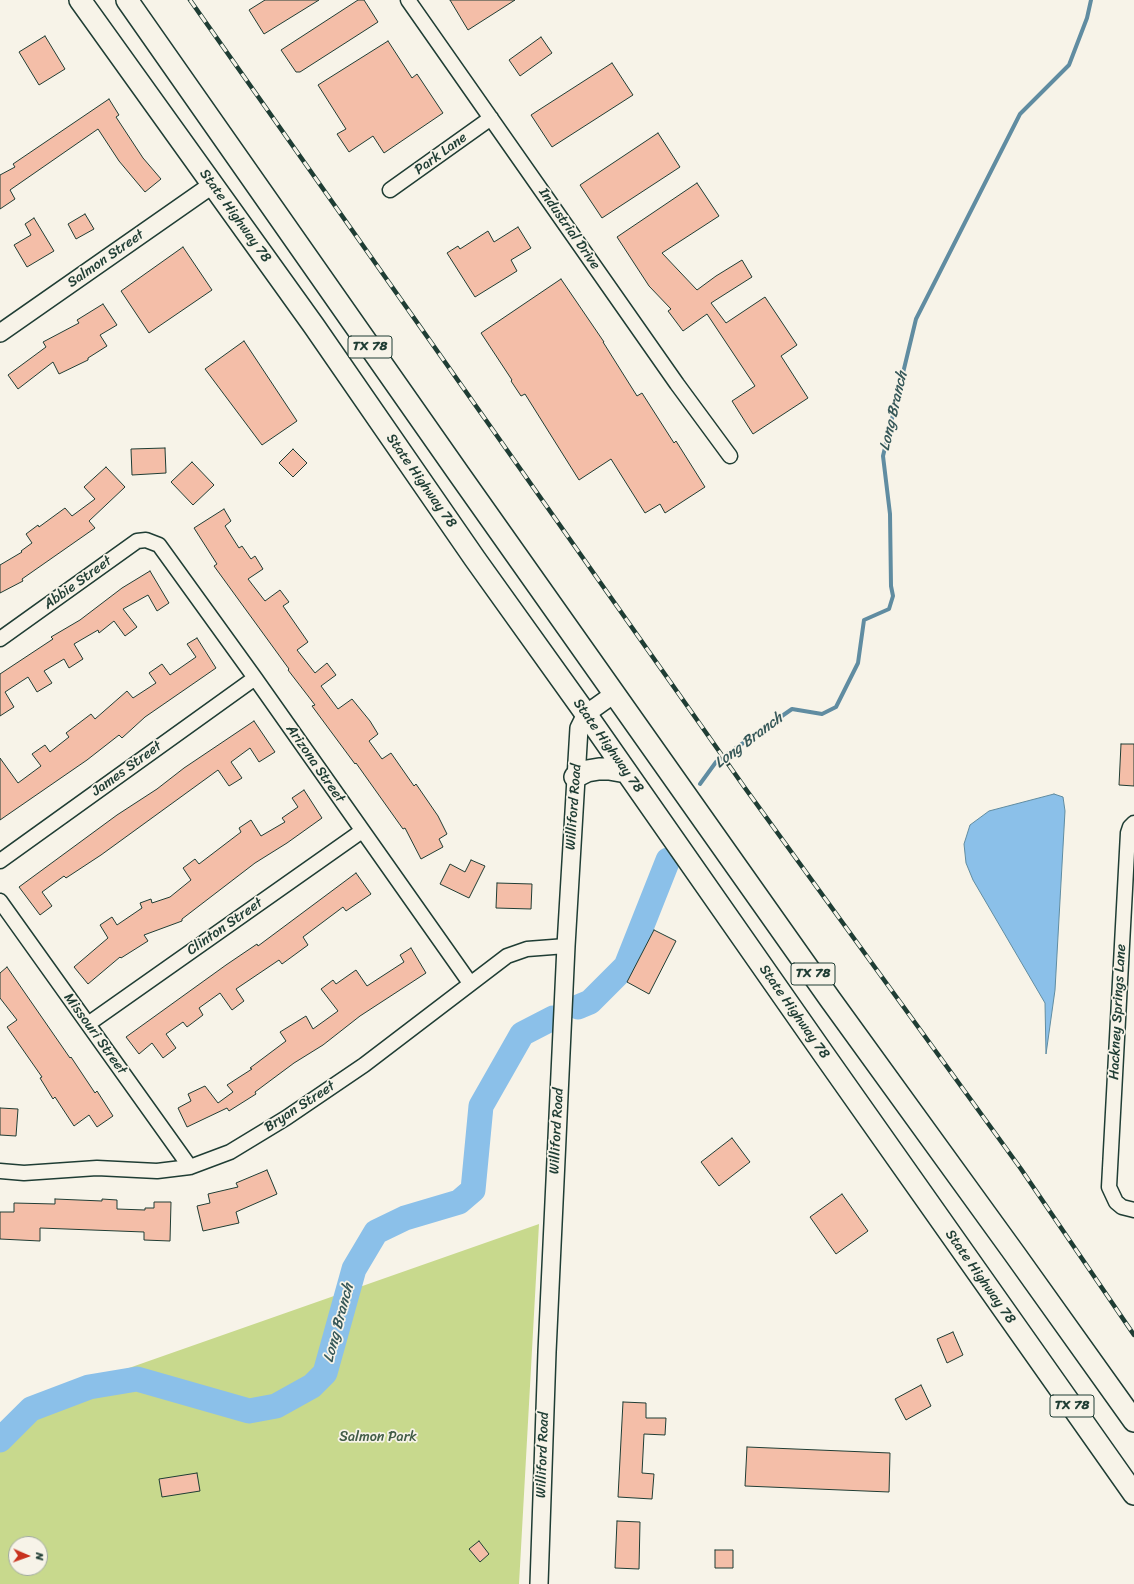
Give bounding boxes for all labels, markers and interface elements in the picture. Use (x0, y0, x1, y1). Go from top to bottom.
street label: Park Lane (412, 129, 470, 179)
street label: State Highway 78 (196, 166, 274, 266)
street label: Industrial Drive (535, 185, 603, 273)
street label: Salmon Street (64, 226, 148, 292)
road number: TX 78 (348, 336, 392, 358)
water label: Long Branch (876, 370, 912, 452)
street label: State Highway 78 (382, 431, 460, 531)
street label: Abbie Street (41, 553, 115, 613)
street label: State Highway 78 (569, 696, 647, 796)
water label: Long Branch (711, 710, 787, 772)
street label: Arizona Street (282, 722, 348, 806)
street label: James Street (89, 738, 165, 800)
street label: Williford Road (563, 763, 585, 851)
street label: Clinton Street (184, 895, 266, 959)
street label: Hackney Springs Lane (1106, 944, 1130, 1080)
street label: State Highway 78 (755, 962, 833, 1062)
road number: TX 78 (791, 963, 835, 985)
street label: Missouri Street (60, 990, 130, 1078)
street label: Bryan Street (262, 1078, 338, 1136)
street label: Williford Road (546, 1087, 568, 1175)
street label: State Highway 78 (941, 1227, 1019, 1327)
water label: Long Branch (320, 1282, 358, 1364)
road number: TX 78 (1050, 1395, 1094, 1417)
street label: Williford Road (533, 1412, 553, 1498)
park label: Salmon Park (339, 1429, 417, 1445)
north arrow (8, 1536, 48, 1576)
text: N (30, 1552, 49, 1561)

